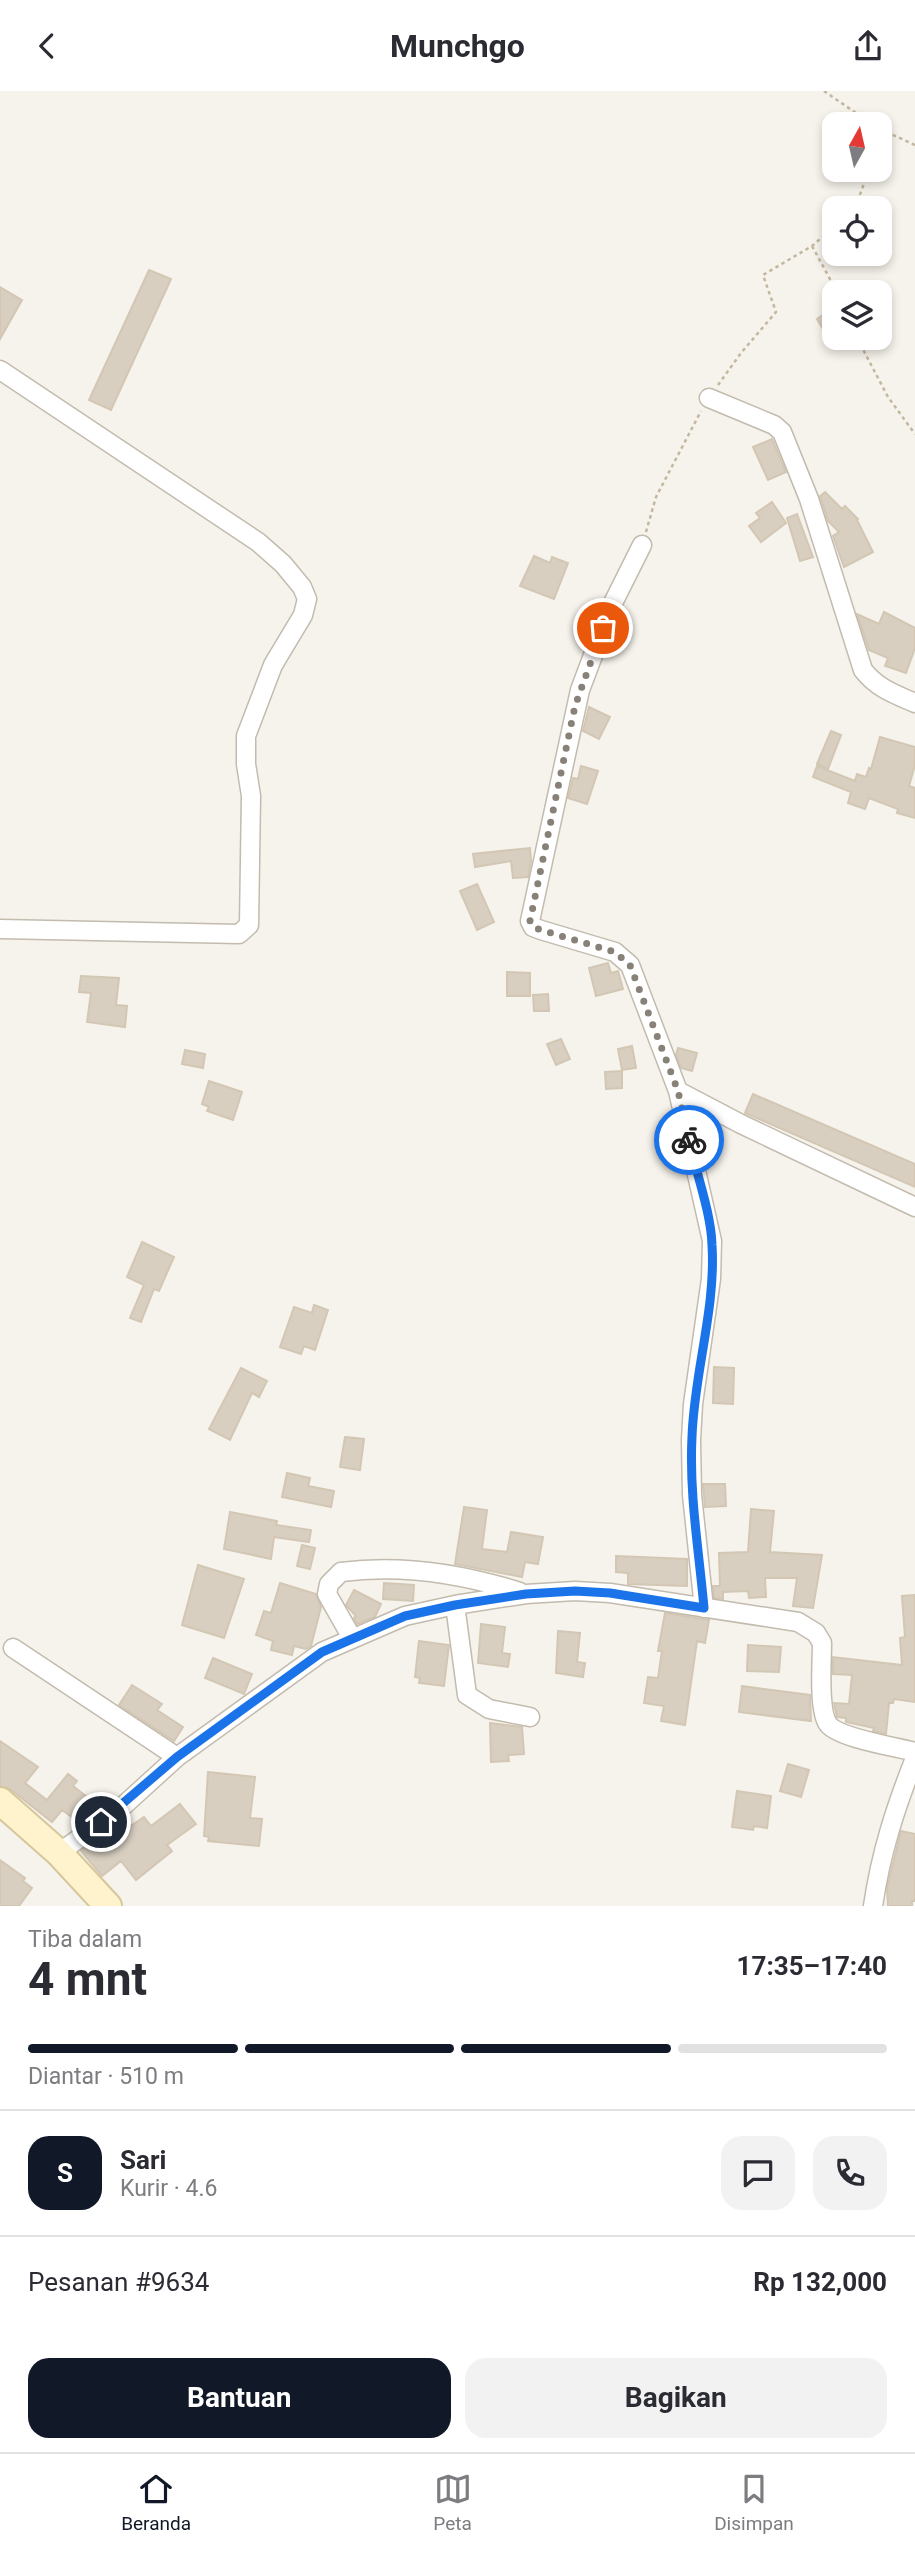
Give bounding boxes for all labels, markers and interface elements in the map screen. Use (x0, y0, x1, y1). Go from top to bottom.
icon: back (28, 27, 66, 65)
text: Munchgo (390, 27, 525, 65)
icon: share (849, 27, 887, 65)
north arrow (822, 112, 892, 182)
map controls (822, 112, 892, 350)
button: locate (822, 196, 892, 266)
button: layers (822, 280, 892, 350)
pin (573, 598, 633, 658)
icon: bag (584, 609, 622, 647)
courier (654, 1105, 724, 1175)
icon: bike (670, 1121, 708, 1159)
pin (71, 1792, 131, 1852)
icon: home (82, 1803, 120, 1841)
text: Tiba dalam (28, 1926, 142, 1953)
text: 17:35–17:40 (737, 1951, 887, 1981)
text: 4 mnt (28, 1952, 147, 2006)
text: Diantar · 510 m (28, 2063, 184, 2090)
button: chat (721, 2136, 795, 2210)
button: phone (813, 2136, 887, 2210)
text: Sari (120, 2145, 166, 2175)
text: S (57, 2158, 73, 2188)
text: Kurir · 4.6 (120, 2175, 217, 2202)
text: Pesanan #9634 (28, 2267, 209, 2297)
text: Rp 132,000 (753, 2267, 887, 2297)
button: Bantuan (28, 2358, 451, 2438)
button: Bagikan (465, 2358, 887, 2438)
tab: Beranda (121, 2470, 191, 2535)
tab: Peta (433, 2470, 472, 2535)
tab: Disimpan (714, 2470, 794, 2535)

